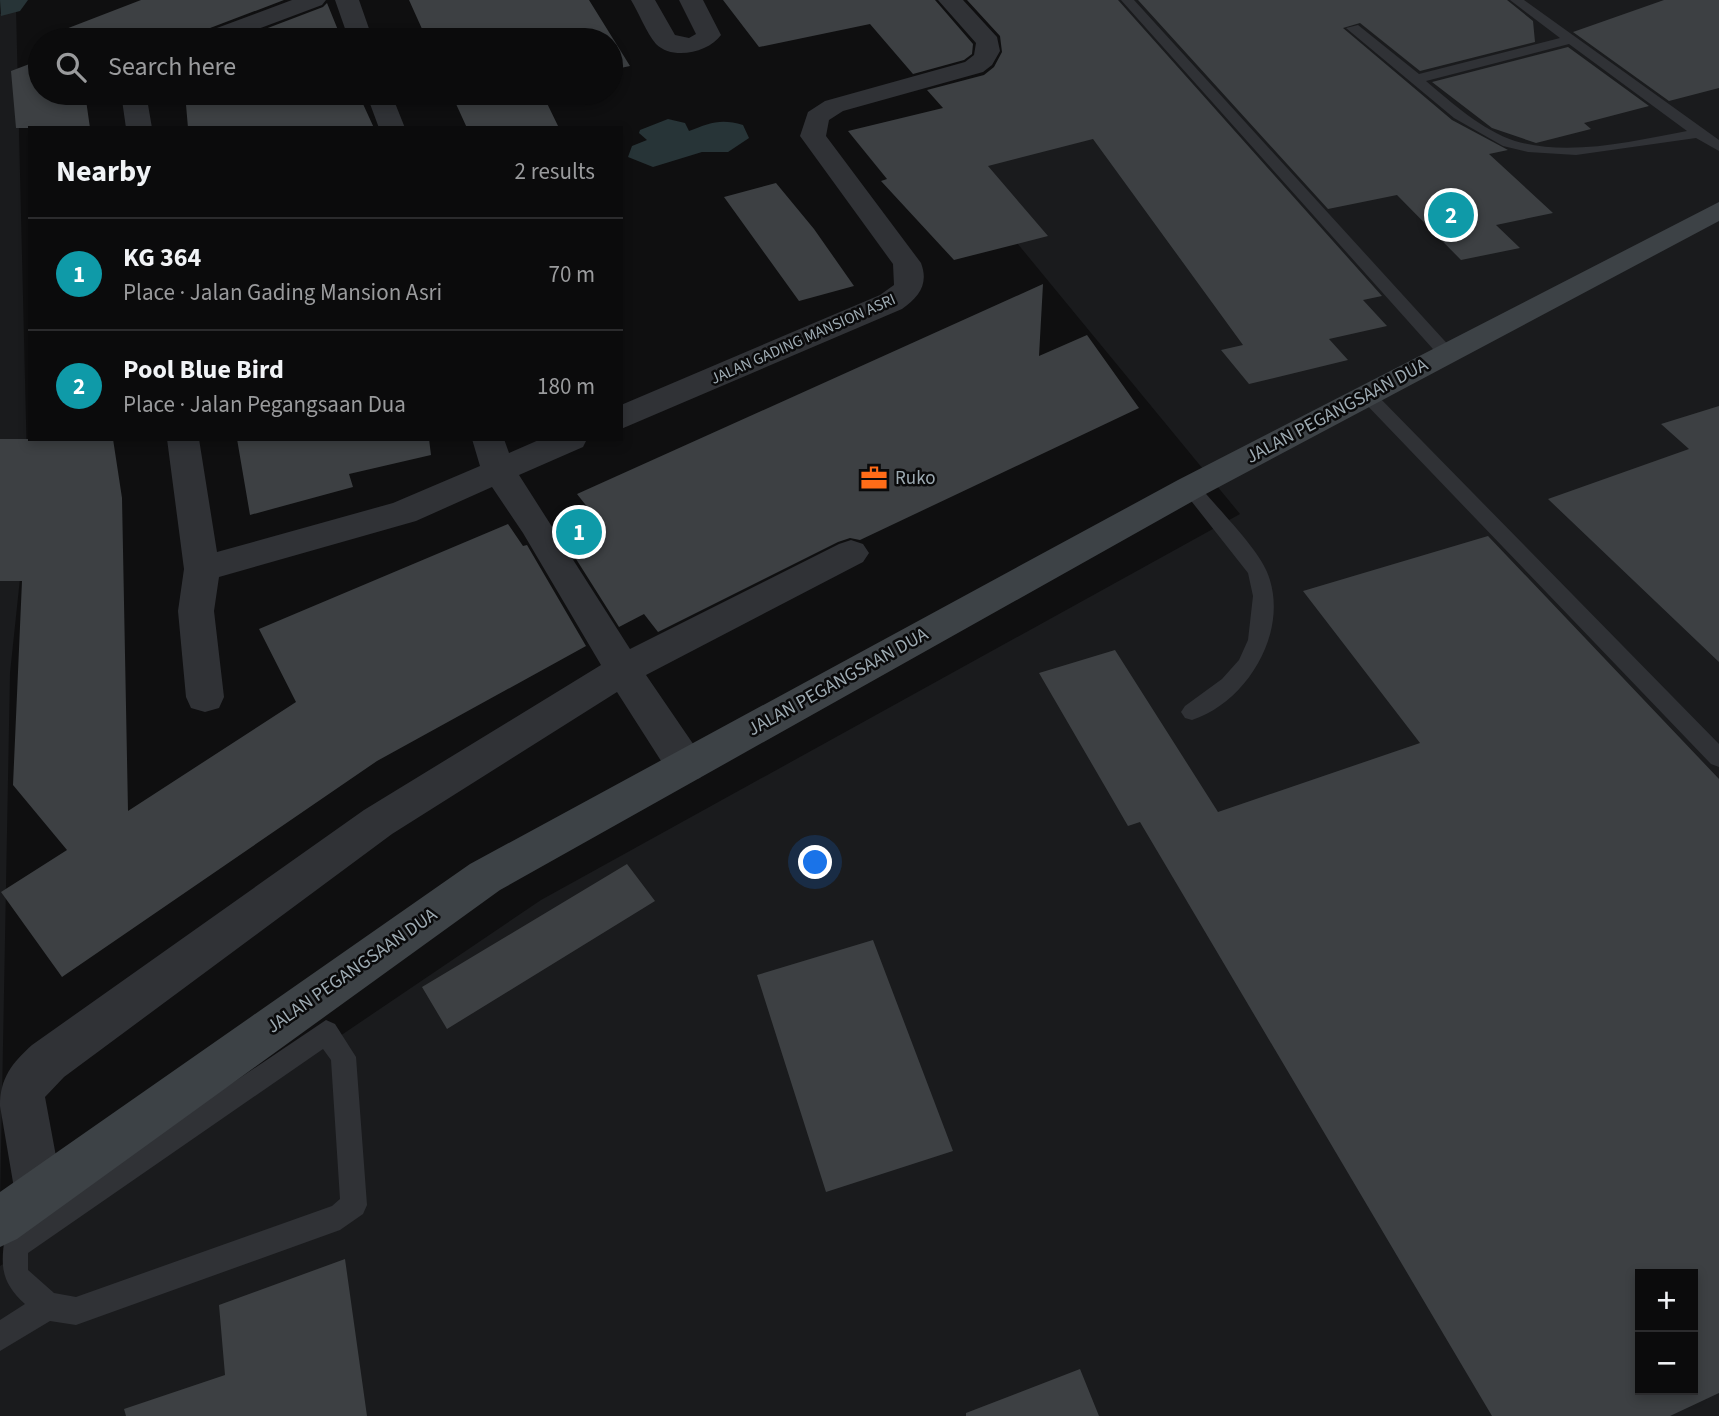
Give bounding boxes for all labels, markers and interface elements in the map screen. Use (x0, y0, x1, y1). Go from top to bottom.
search box (28, 28, 623, 105)
icon: search (52, 48, 90, 86)
text: Search here (108, 48, 236, 85)
text: Nearby (56, 150, 151, 193)
text: 2 results (515, 155, 595, 188)
pin: 2 (1428, 189, 1474, 241)
text: KG 364 (123, 239, 201, 276)
text: 1 (73, 258, 85, 291)
text: 70 m (548, 258, 595, 291)
text: Place · Jalan Gading Mansion Asri (123, 276, 442, 309)
street label: JALAN GADING MANSION ASRI (707, 288, 899, 390)
text: Pool Blue Bird (123, 351, 284, 388)
street label: JALAN PEGANGSAAN DUA (1241, 351, 1433, 470)
text: 2 (73, 370, 85, 403)
text: 180 m (537, 370, 595, 403)
text: Place · Jalan Pegangsaan Dua (123, 388, 406, 421)
office icon: Ruko (859, 463, 889, 493)
place label: Ruko (895, 465, 936, 492)
pin: 1 (556, 506, 602, 558)
street label: JALAN PEGANGSAAN DUA (743, 621, 934, 743)
your location (798, 845, 832, 879)
street label: JALAN PEGANGSAAN DUA (261, 901, 443, 1040)
map controls (1635, 1269, 1698, 1395)
button: + (1635, 1269, 1698, 1332)
button: − (1635, 1332, 1698, 1395)

